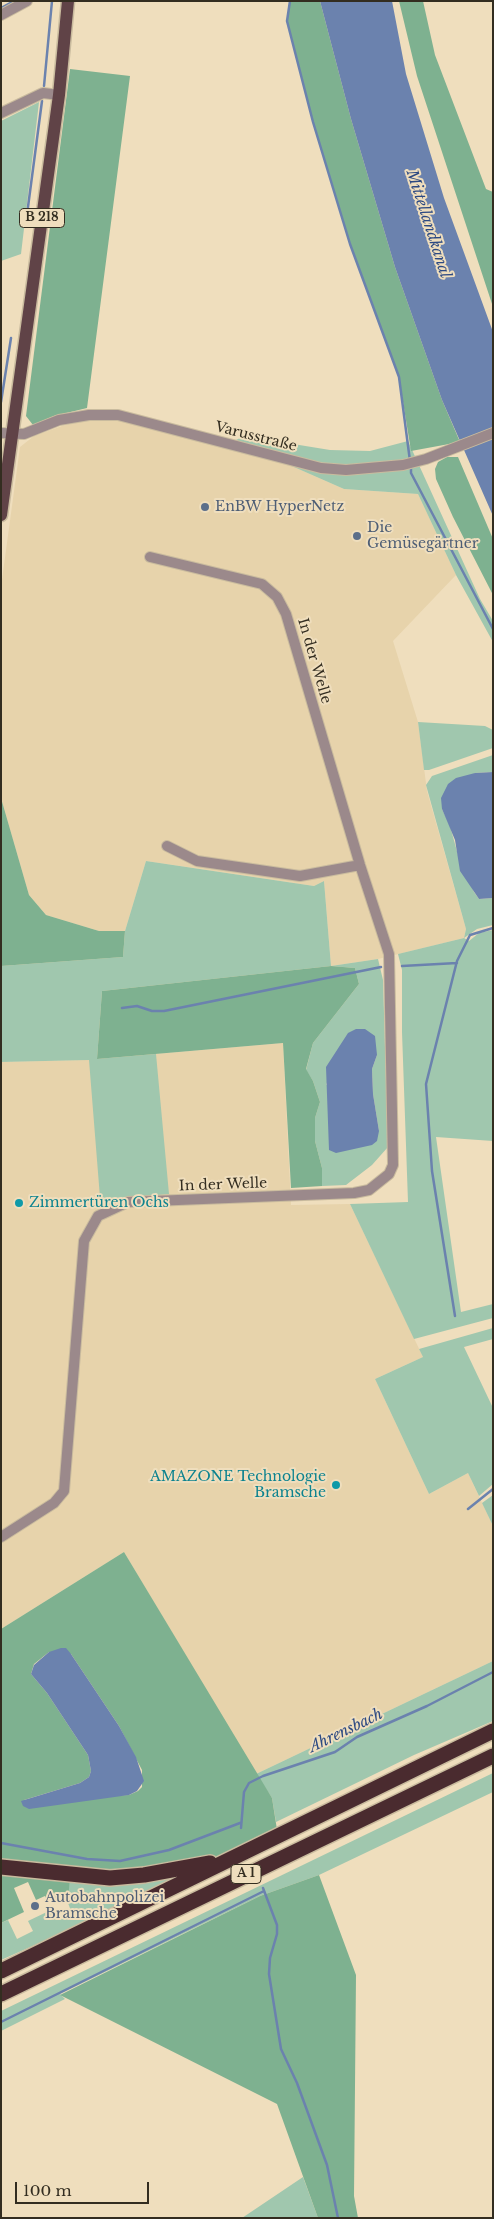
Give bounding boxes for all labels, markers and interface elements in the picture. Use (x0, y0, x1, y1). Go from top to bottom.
water label: Mittellandkanal (402, 167, 454, 281)
road number: B 218 (20, 208, 64, 228)
street label: Varusstraße (213, 419, 299, 455)
place label: EnBW HyperNetz (215, 499, 344, 515)
marker: EnBW HyperNetz (199, 501, 211, 513)
place label: Die Gemüsegärtner (367, 520, 478, 552)
marker: Die Gemüsegärtner (351, 530, 363, 542)
street label: In der Welle (294, 616, 334, 706)
street label: In der Welle (179, 1175, 267, 1195)
place label: Zimmertüren Ochs (29, 1195, 169, 1211)
marker: Zimmertüren Ochs (13, 1197, 25, 1209)
place label: AMAZONE Technologie Bramsche (150, 1469, 326, 1501)
marker: AMAZONE Technologie Bramsche (330, 1479, 342, 1491)
water label: Ahrensbach (306, 1705, 386, 1757)
road number: A 1 (231, 1865, 261, 1884)
place label: Autobahnpolizei Bramsche (45, 1890, 164, 1922)
marker: Autobahnpolizei Bramsche (29, 1900, 41, 1912)
scale bar (18, 2172, 151, 2204)
text: 100 m (23, 2181, 72, 2200)

